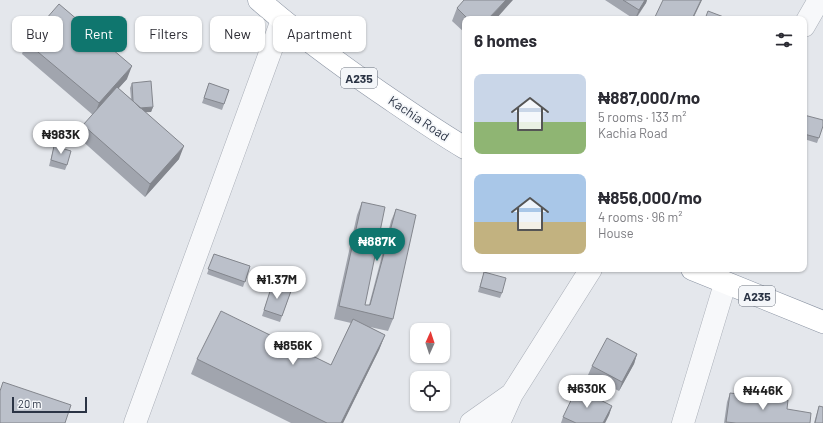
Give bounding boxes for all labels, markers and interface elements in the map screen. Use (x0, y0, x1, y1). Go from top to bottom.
chip: Buy (12, 16, 63, 52)
chip: Rent (71, 16, 127, 52)
chip: Filters (135, 16, 202, 52)
chip: New (210, 16, 265, 52)
chip: Apartment (273, 16, 366, 52)
icon: filters (773, 29, 795, 51)
text: 6 homes (474, 30, 537, 50)
road number: A235 (341, 68, 377, 88)
text: ₦887,000/mo (598, 87, 700, 107)
icon: home (506, 90, 554, 138)
street label: Kachia Road (386, 92, 452, 144)
text: 5 rooms · 133 m² (598, 109, 687, 125)
pin: ₦983K (33, 121, 89, 155)
text: Kachia Road (598, 125, 668, 141)
text: ₦983K (42, 126, 80, 142)
text: ₦856,000/mo (598, 187, 702, 207)
icon: home (506, 190, 554, 238)
text: 4 rooms · 96 m² (598, 209, 683, 225)
text: House (598, 225, 634, 241)
pin: ₦887K (349, 228, 405, 262)
text: ₦887K (358, 233, 396, 249)
pin: ₦1.37M (244, 266, 310, 300)
text: ₦1.37M (257, 271, 297, 287)
road number: A235 (739, 286, 775, 306)
north arrow (410, 323, 450, 363)
map controls (410, 323, 450, 411)
pin: ₦856K (265, 332, 321, 366)
text: ₦856K (274, 337, 312, 353)
button: locate (410, 371, 450, 411)
pin: ₦630K (559, 375, 615, 409)
pin: ₦446K (735, 377, 791, 411)
text: ₦630K (568, 380, 606, 396)
text: ₦446K (743, 382, 783, 398)
scale bar (12, 395, 87, 414)
text: 20 m (18, 397, 41, 410)

